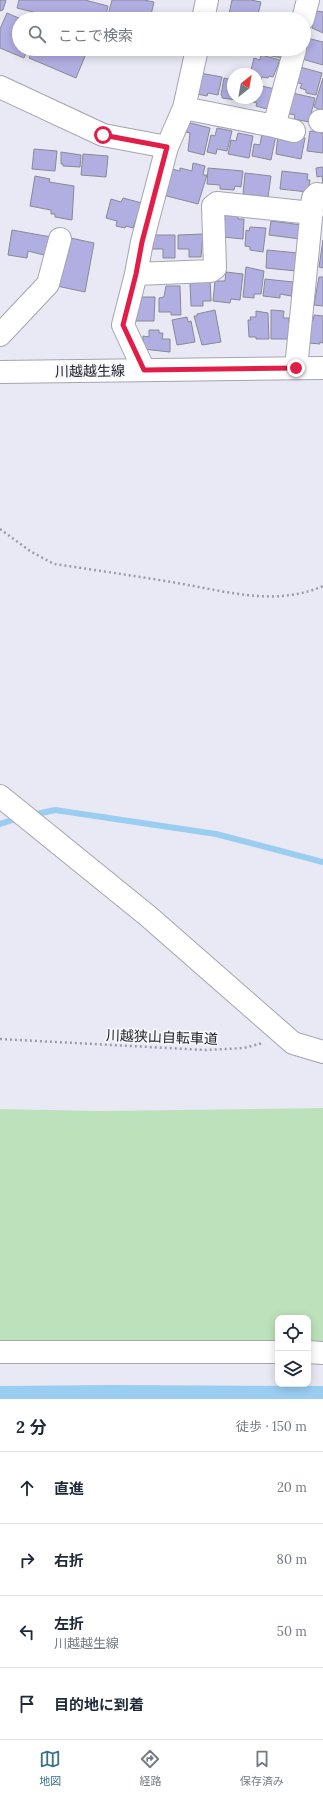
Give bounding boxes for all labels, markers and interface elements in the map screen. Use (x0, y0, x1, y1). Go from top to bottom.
search box (12, 12, 311, 56)
icon: search (26, 23, 48, 45)
text: ここで検索 (58, 26, 133, 45)
north arrow (227, 68, 263, 104)
route start (94, 126, 112, 144)
route end (287, 359, 305, 377)
street label: 川越越生線 (55, 361, 125, 381)
street label: 川越狭山自転車道 (106, 1026, 218, 1048)
map controls (275, 1315, 311, 1387)
button: locate (275, 1315, 311, 1351)
button: layers (275, 1351, 311, 1387)
text: 2 分 (16, 1416, 47, 1438)
text: 徒歩 · 150 m (236, 1418, 307, 1435)
icon: ahead (16, 1477, 38, 1499)
text: 直進 (54, 1479, 84, 1498)
text: 20 m (277, 1479, 307, 1496)
icon: right (16, 1549, 38, 1571)
text: 右折 (54, 1551, 84, 1570)
text: 80 m (277, 1551, 307, 1568)
text: 左折 (54, 1614, 84, 1633)
icon: left (16, 1621, 38, 1643)
text: 50 m (277, 1623, 307, 1640)
text: 川越越生線 (54, 1635, 119, 1652)
icon: arrive (16, 1693, 38, 1715)
text: 目的地に到着 (54, 1695, 144, 1714)
tab: 地図 (39, 1748, 61, 1788)
tab: 経路 (139, 1748, 161, 1788)
tab: 保存済み (240, 1748, 284, 1788)

